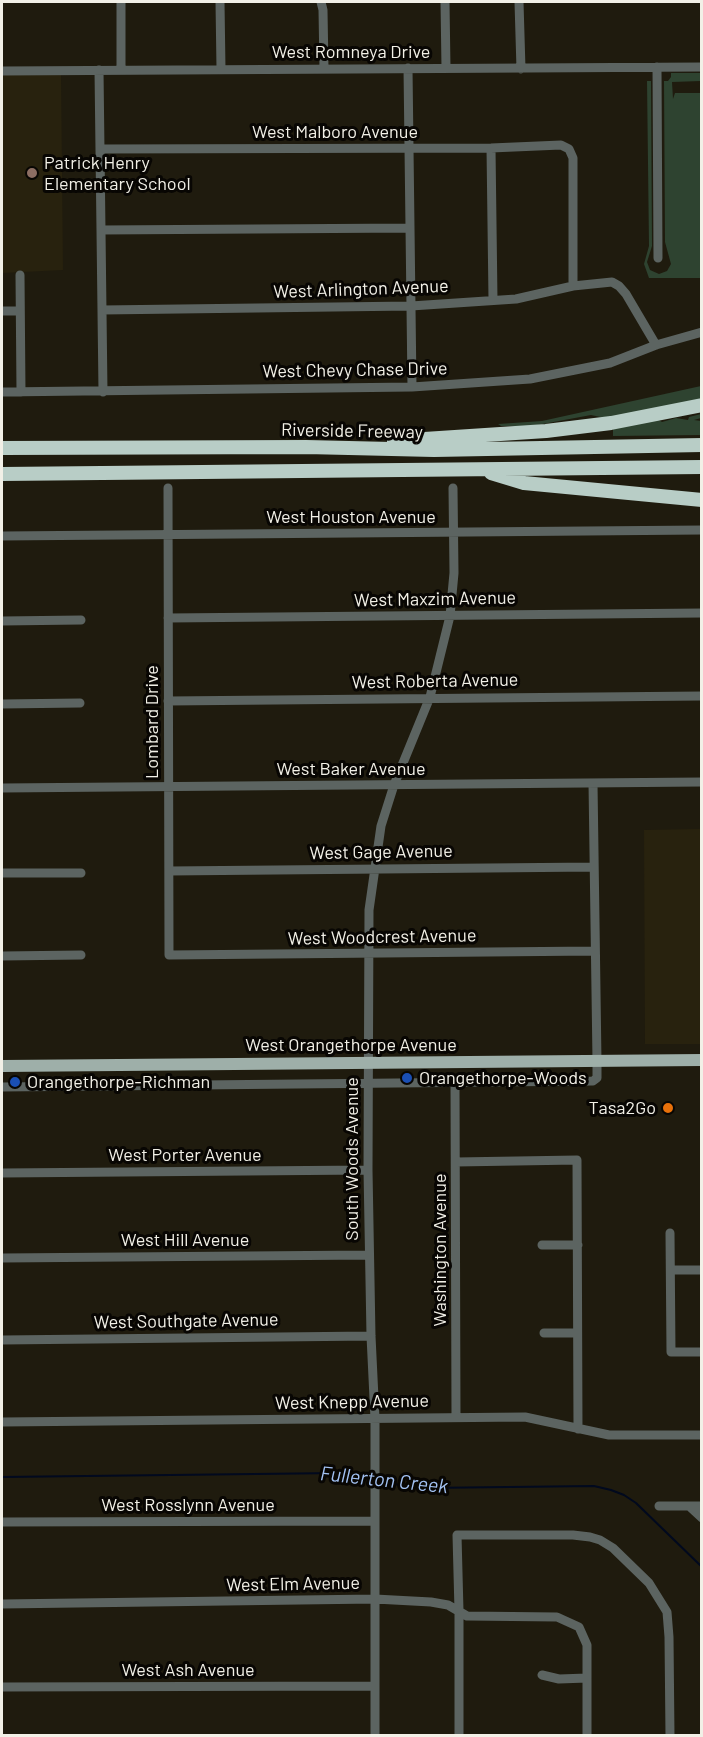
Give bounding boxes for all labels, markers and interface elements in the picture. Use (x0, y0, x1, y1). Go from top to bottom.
street label: West Romneya Drive (272, 41, 430, 63)
street label: West Malboro Avenue (252, 121, 418, 143)
place label: Patrick Henry Elementary School (44, 152, 191, 195)
marker: Patrick Henry Elementary School (25, 166, 39, 180)
street label: West Arlington Avenue (273, 275, 449, 303)
street label: West Chevy Chase Drive (262, 358, 448, 382)
street label: Riverside Freeway (281, 419, 423, 443)
street label: West Houston Avenue (266, 506, 436, 528)
street label: West Maxzim Avenue (354, 587, 516, 611)
street label: Lombard Drive (141, 665, 163, 779)
street label: West Roberta Avenue (352, 669, 518, 693)
street label: West Baker Avenue (276, 758, 426, 780)
street label: West Gage Avenue (309, 840, 453, 864)
street label: West Woodcrest Avenue (287, 925, 477, 949)
street label: West Orangethorpe Avenue (245, 1034, 457, 1056)
place label: Orangethorpe-Woods (419, 1067, 587, 1089)
place label: Orangethorpe-Richman (27, 1071, 210, 1093)
marker: Orangethorpe-Woods (400, 1071, 414, 1085)
marker: Orangethorpe-Richman (8, 1075, 22, 1089)
street label: South Woods Avenue (341, 1077, 363, 1241)
place label: Tasa2Go (589, 1097, 656, 1119)
marker: Tasa2Go (661, 1101, 675, 1115)
street label: West Porter Avenue (108, 1144, 262, 1166)
street label: Washington Avenue (429, 1173, 451, 1327)
street label: West Hill Avenue (121, 1229, 249, 1251)
street label: West Southgate Avenue (93, 1309, 279, 1333)
street label: West Knepp Avenue (275, 1390, 429, 1414)
water label: Fullerton Creek (319, 1461, 449, 1499)
street label: West Rosslynn Avenue (101, 1494, 275, 1516)
street label: West Elm Avenue (226, 1572, 360, 1596)
street label: West Ash Avenue (121, 1659, 255, 1681)

